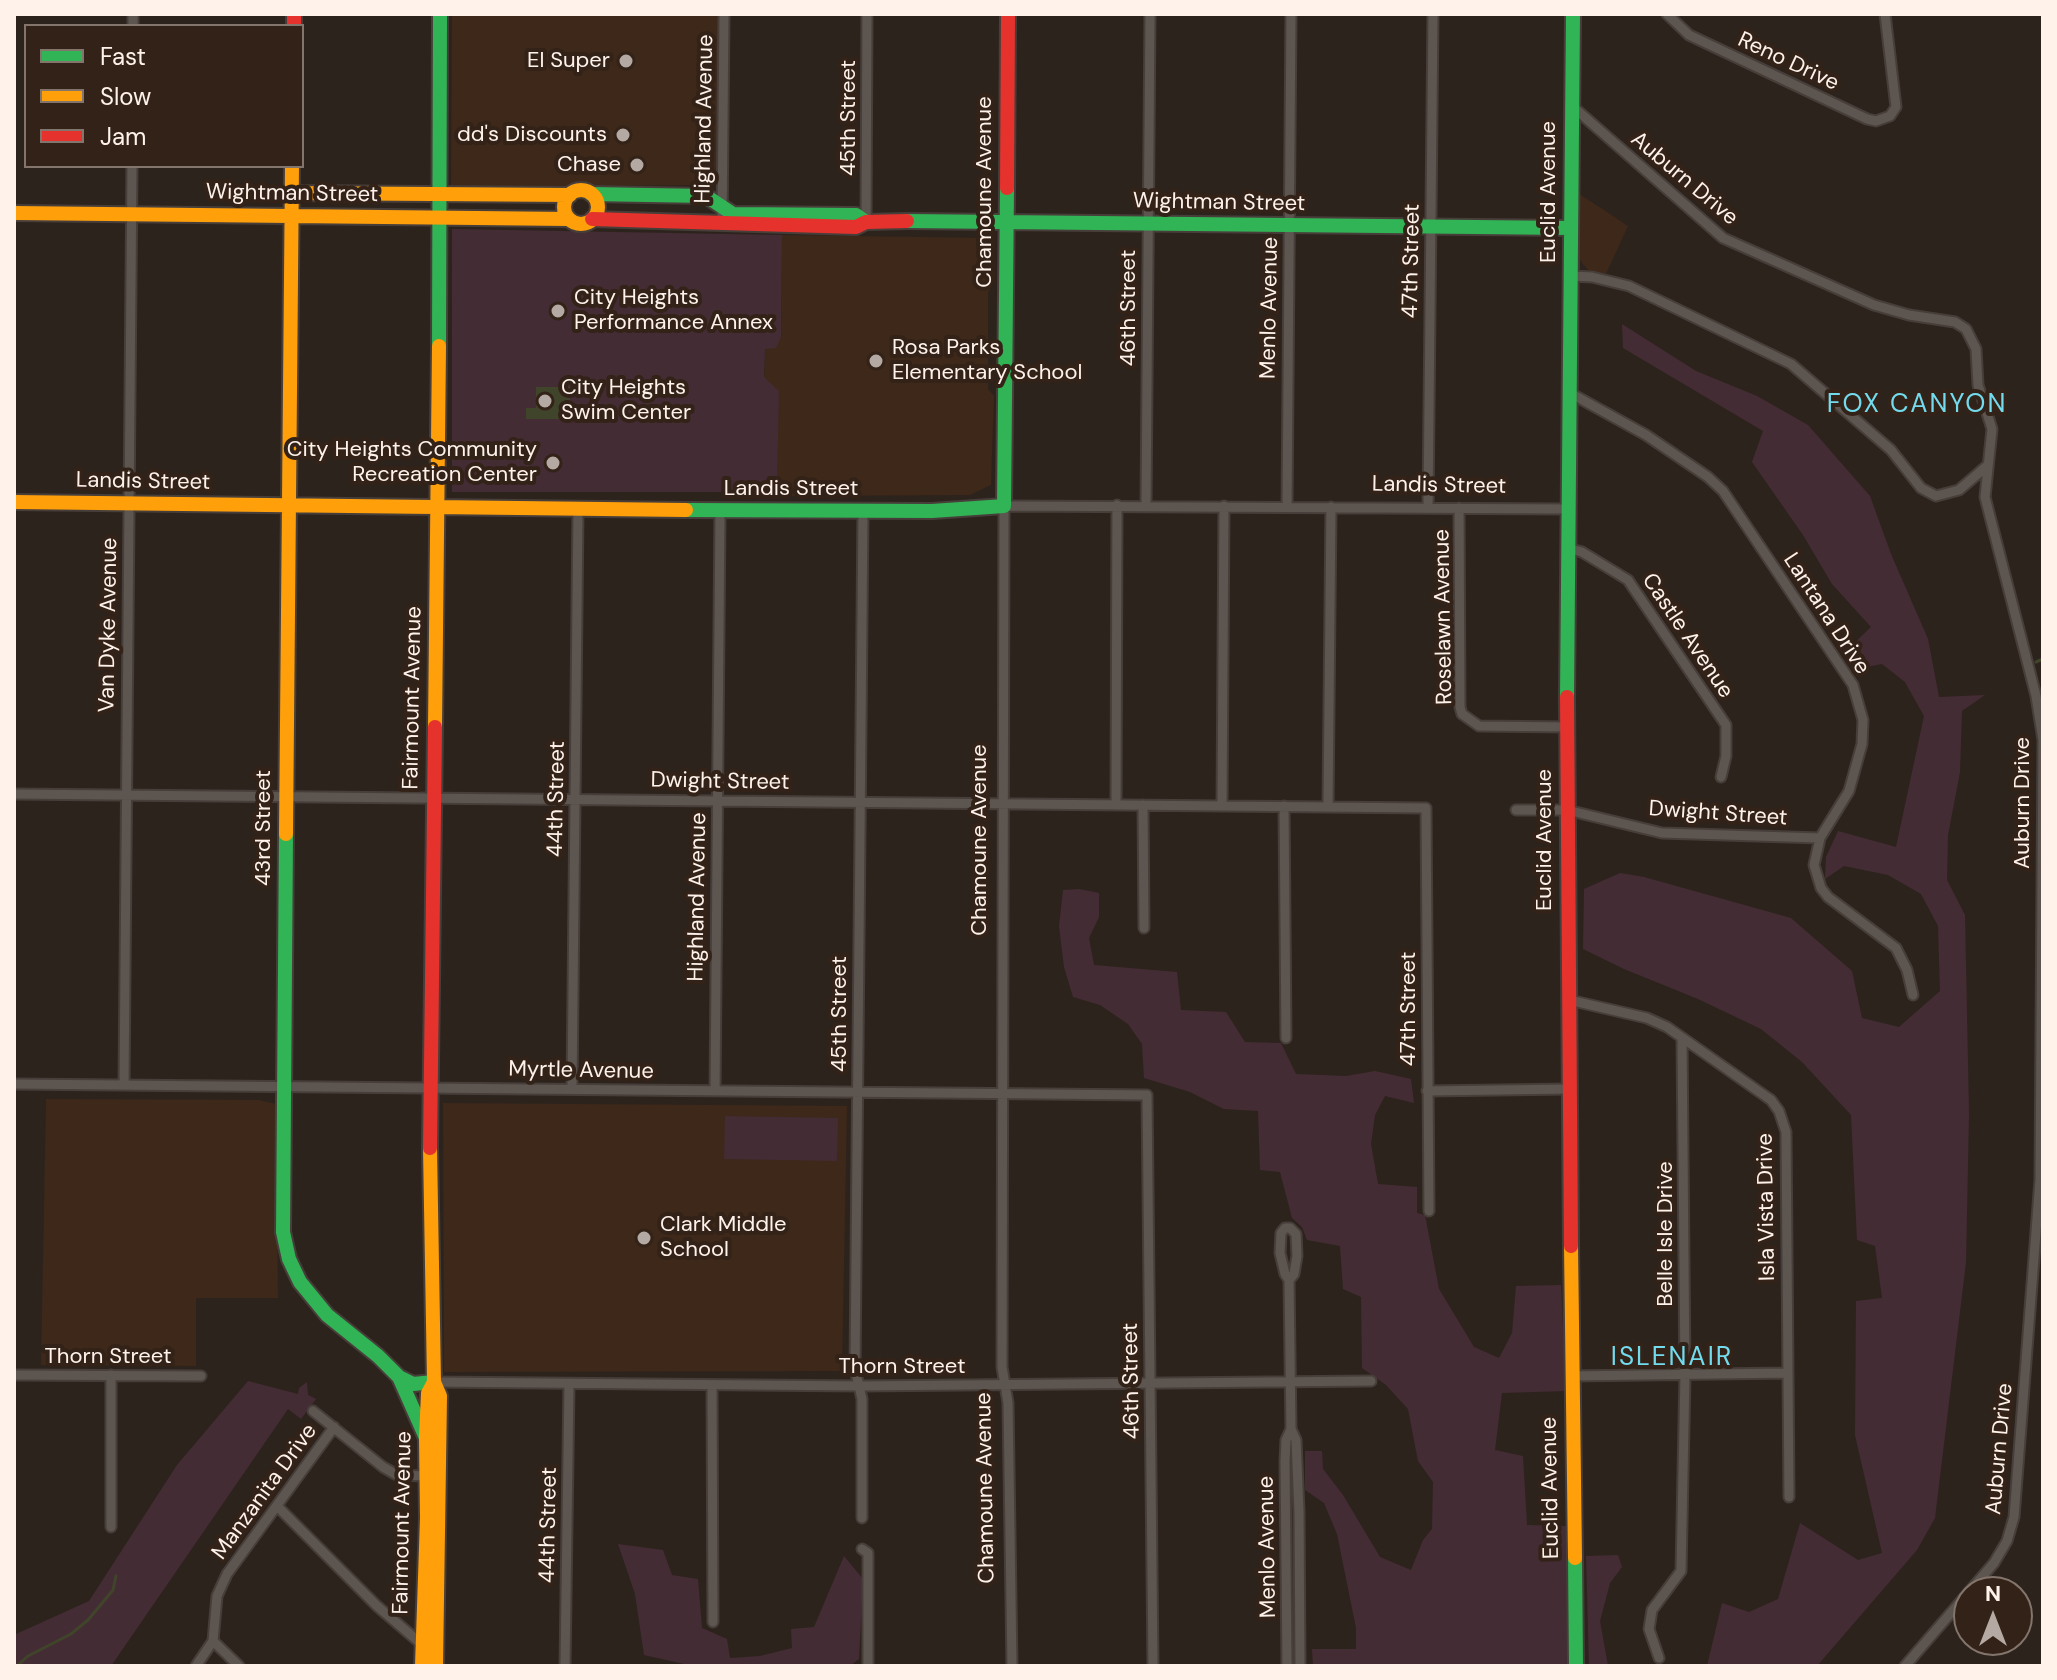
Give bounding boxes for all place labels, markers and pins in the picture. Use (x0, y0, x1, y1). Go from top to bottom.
place label: El Super (527, 48, 610, 74)
marker: El Super (617, 52, 635, 70)
place label: dd's Discounts (457, 122, 607, 148)
marker: dd's Discounts (614, 126, 632, 144)
place label: Chase (557, 152, 621, 178)
marker: Chase (628, 156, 646, 174)
place label: City Heights Performance Annex (574, 285, 773, 336)
marker: City Heights Performance Annex (549, 302, 567, 320)
place label: Rosa Parks Elementary School (892, 335, 1082, 386)
marker: Rosa Parks Elementary School (867, 352, 885, 370)
place label: City Heights Swim Center (561, 375, 691, 426)
marker: City Heights Swim Center (536, 392, 554, 410)
place label: City Heights Community Recreation Center (287, 437, 537, 488)
marker: City Heights Community Recreation Center (544, 454, 562, 472)
place label: Clark Middle School (660, 1212, 786, 1264)
marker: Clark Middle School (635, 1229, 653, 1247)

